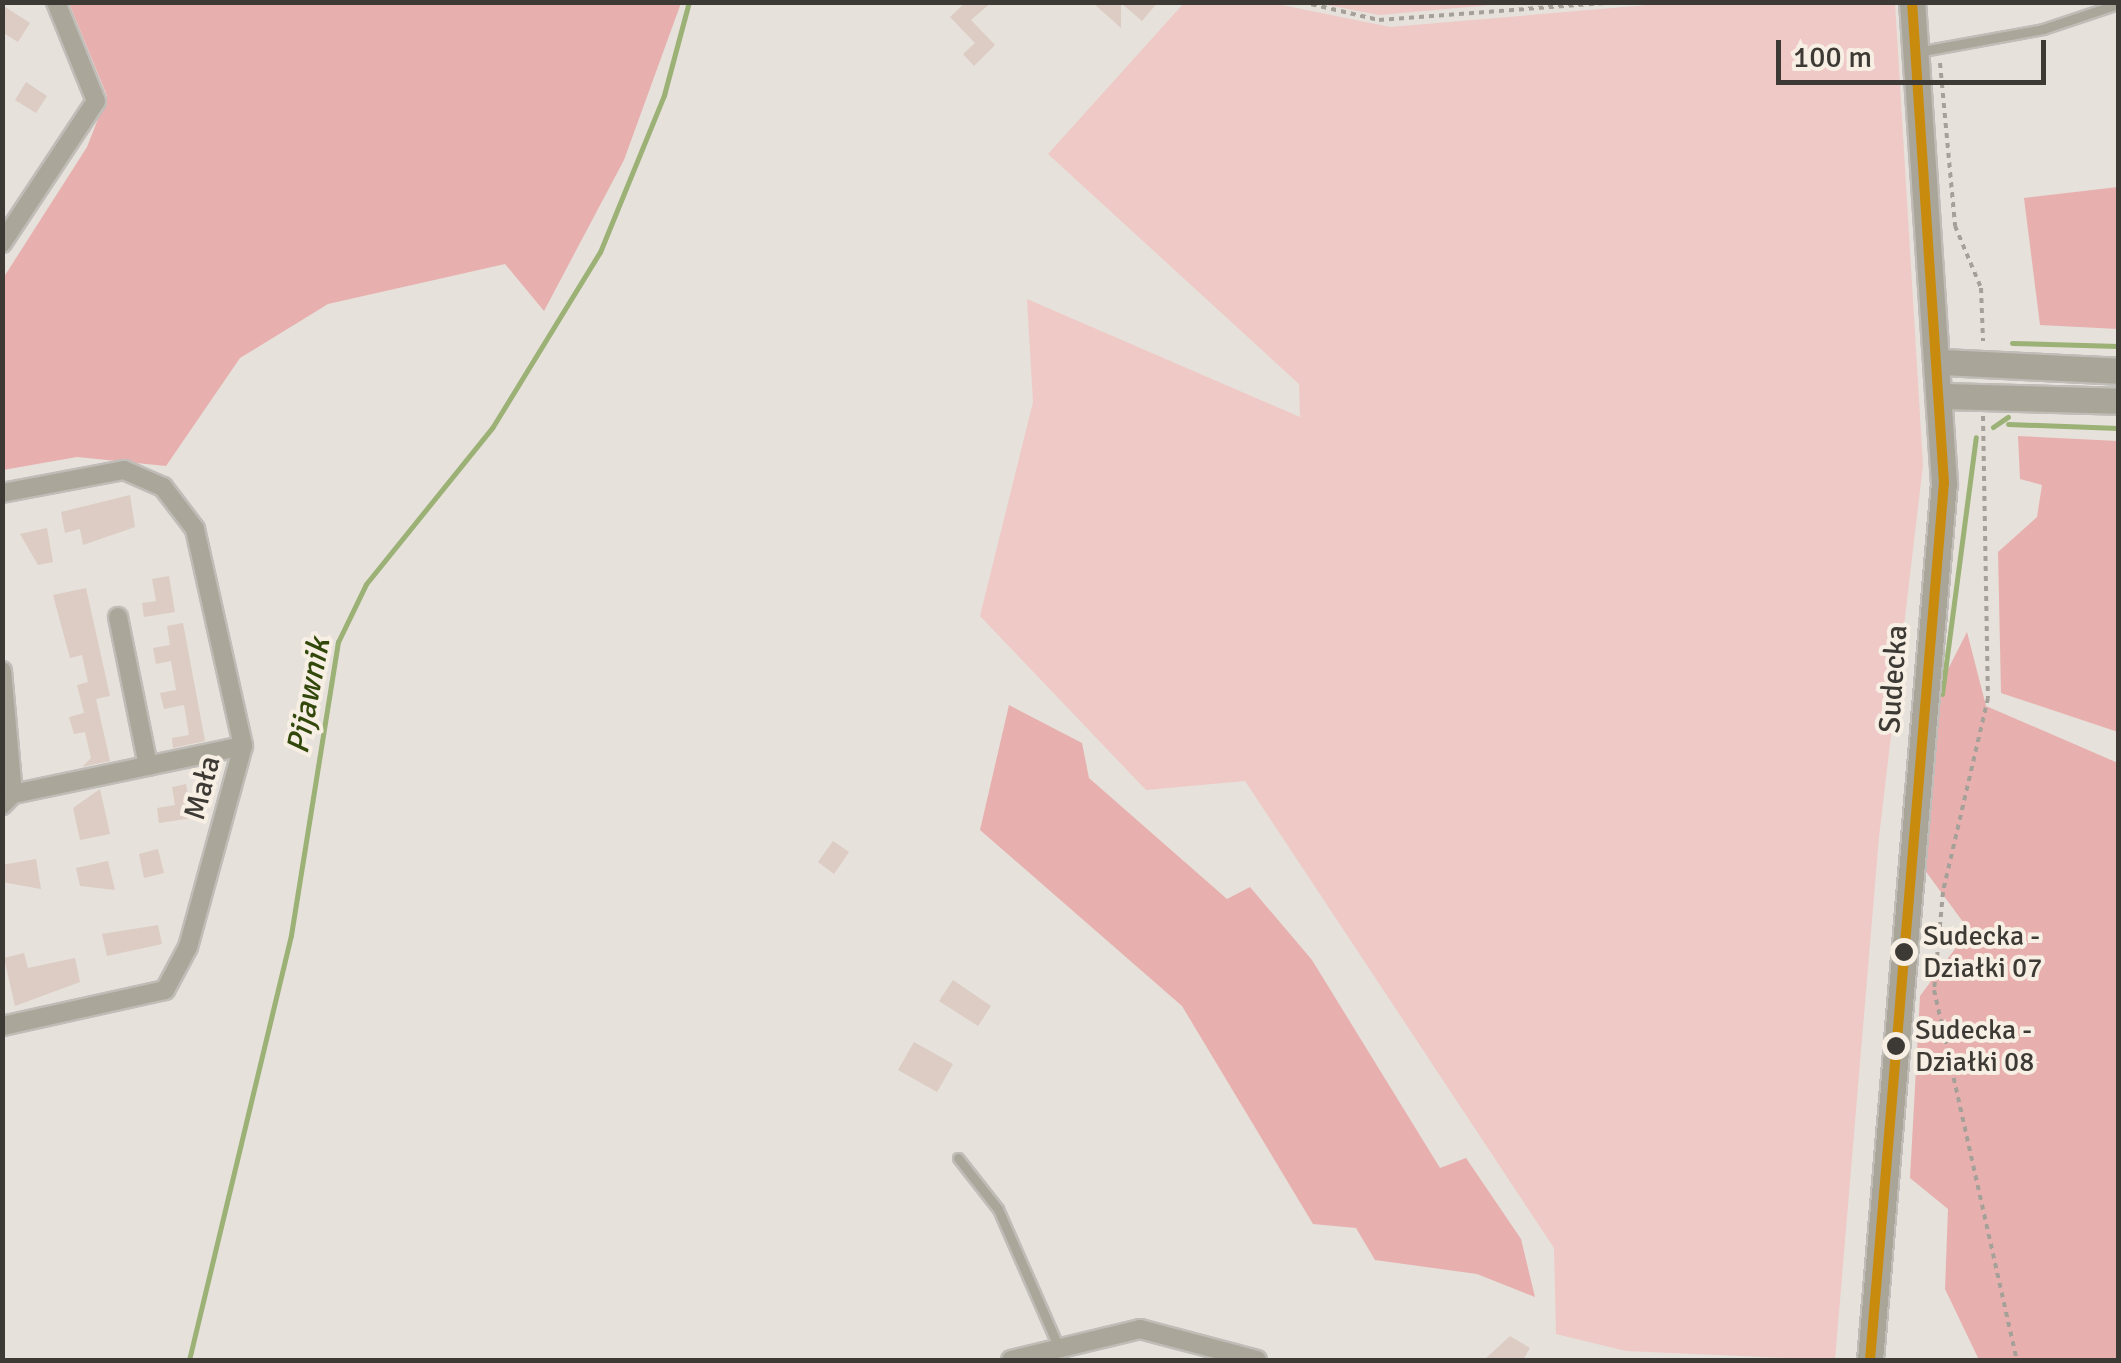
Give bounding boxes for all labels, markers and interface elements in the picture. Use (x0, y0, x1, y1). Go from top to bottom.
scale bar (1781, 20, 2051, 82)
text: 100 m (1793, 39, 1872, 76)
street label: Sudecka (1872, 624, 1916, 734)
water label: Pijawnik (279, 635, 339, 757)
street label: Mała (177, 752, 229, 824)
place label: Sudecka - Działki 07 (1923, 919, 2042, 985)
marker: Sudecka - Działki 07 (1894, 942, 1914, 962)
place label: Sudecka - Działki 08 (1915, 1013, 2034, 1079)
marker: Sudecka - Działki 08 (1886, 1036, 1906, 1056)

